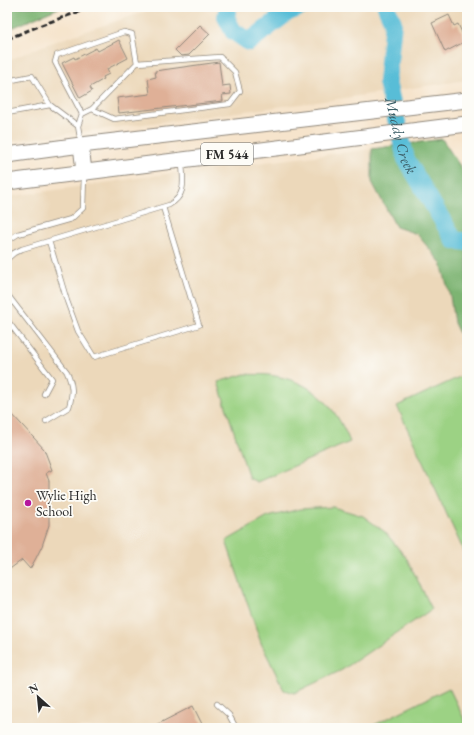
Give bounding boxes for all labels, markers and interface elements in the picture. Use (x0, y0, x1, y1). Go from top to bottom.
water label: Muddy Creek (381, 94, 422, 177)
road number: FM 544 (201, 143, 253, 165)
place label: Wylie High School (36, 486, 97, 520)
marker: Wylie High School (23, 498, 33, 508)
north arrow (18, 677, 58, 717)
text: N (26, 680, 41, 696)

